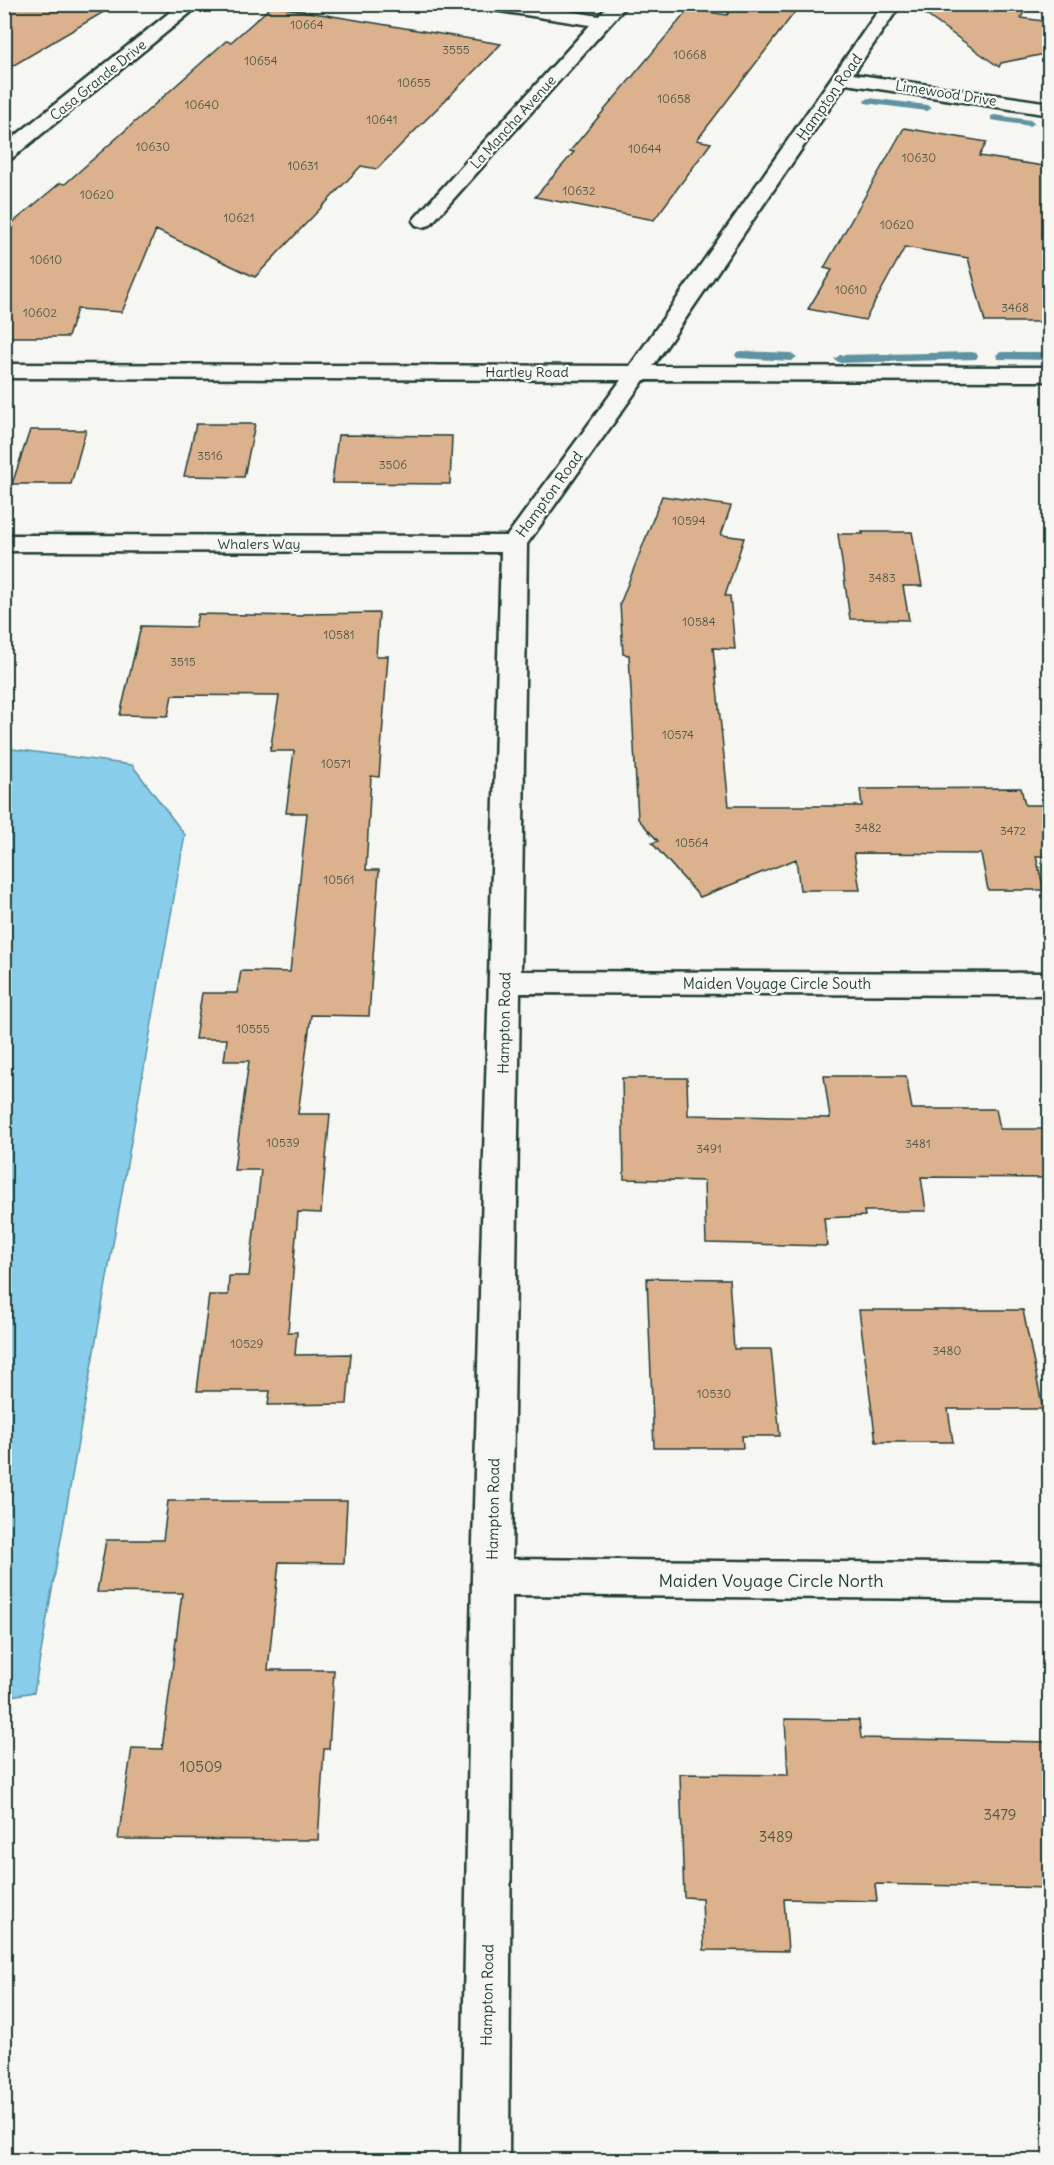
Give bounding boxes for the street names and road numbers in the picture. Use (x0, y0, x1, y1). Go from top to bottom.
street label: Casa Grande Drive (46, 36, 150, 124)
street label: Hampton Road (792, 50, 866, 144)
street label: La Mancha Avenue (466, 72, 560, 172)
street label: Limewood Drive (894, 76, 998, 110)
street label: Hartley Road (485, 363, 569, 381)
street label: Hampton Road (511, 447, 587, 541)
street label: Whalers Way (217, 535, 301, 553)
street label: Hampton Road (494, 972, 514, 1074)
street label: Maiden Voyage Circle South (683, 974, 872, 993)
street label: Hampton Road (483, 1458, 503, 1560)
street label: Maiden Voyage Circle North (658, 1569, 884, 1592)
street label: Hampton Road (477, 1944, 497, 2046)

